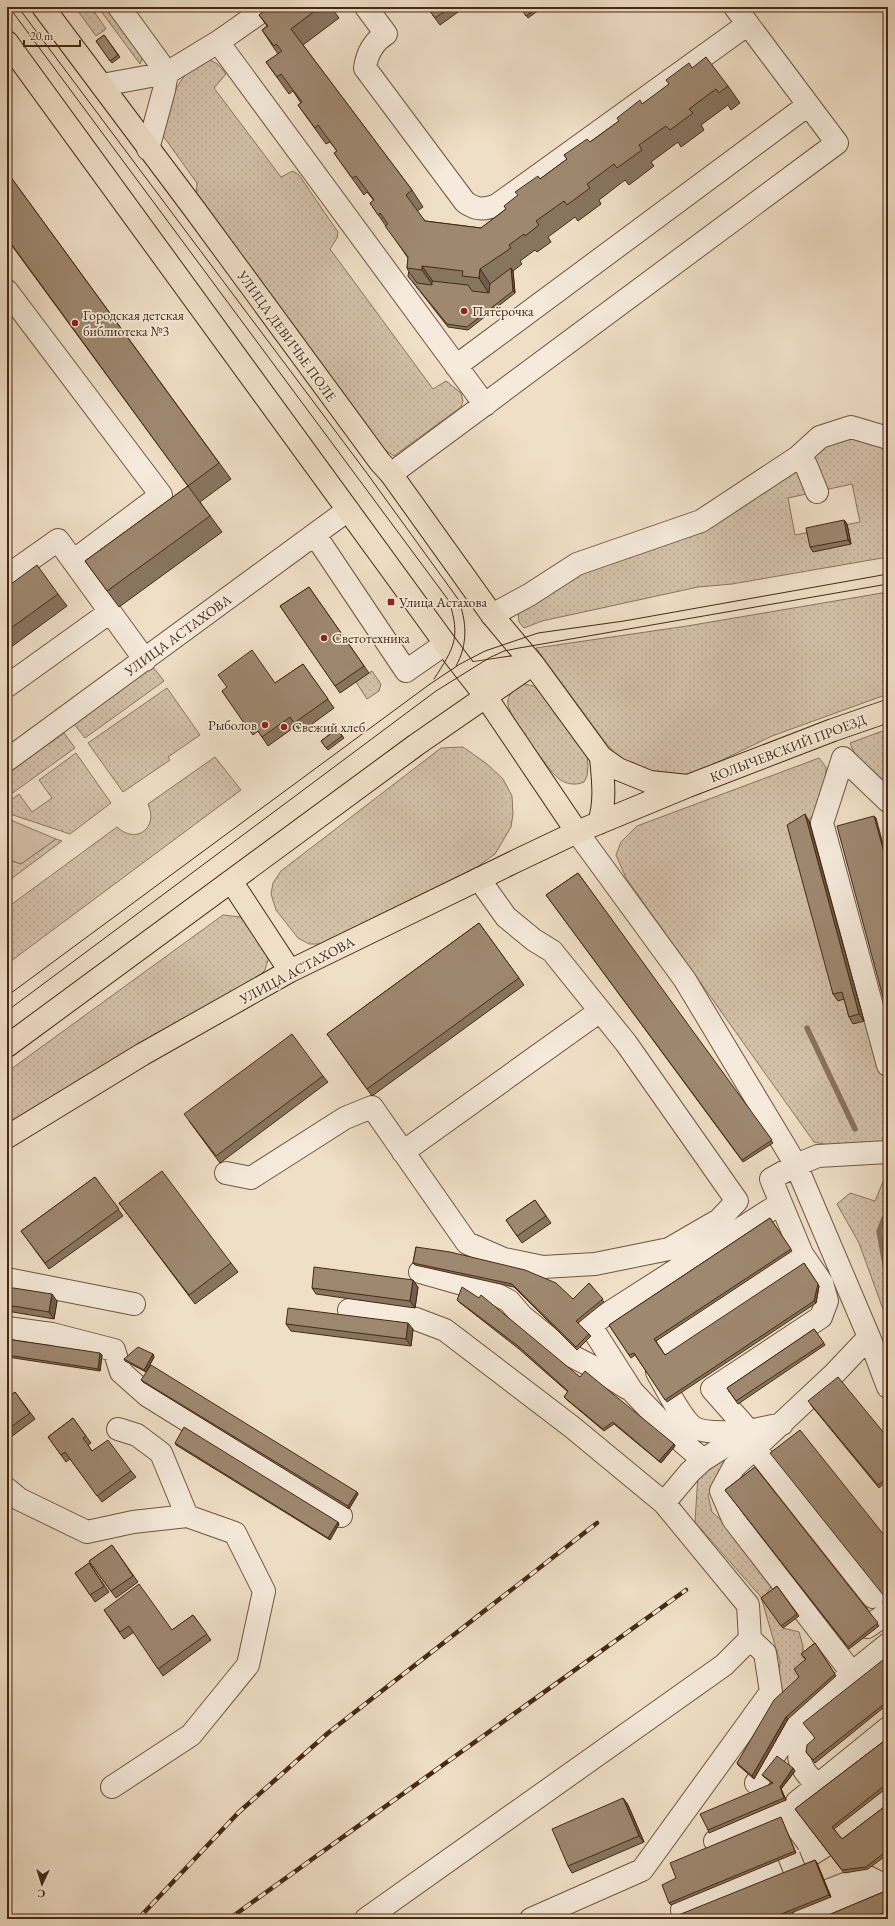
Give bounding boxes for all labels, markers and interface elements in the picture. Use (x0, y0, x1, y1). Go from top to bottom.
scale bar (24, 22, 80, 48)
text: 20 m (30, 28, 54, 44)
street label: УЛИЦА ДЕВИЧЬЕ ПОЛЕ (233, 266, 341, 405)
place label: Пятёрочка (472, 302, 534, 320)
place label: Городская детская библиотека №3 (83, 306, 184, 340)
marker: Пятёрочка (459, 306, 469, 316)
marker: Городская детская библиотека №3 (70, 318, 80, 328)
street label: УЛИЦА АСТАХОВА (120, 590, 235, 680)
place label: Улица Астахова (398, 593, 487, 611)
marker: Улица Астахова (386, 597, 396, 607)
place label: Светотехника (332, 629, 410, 647)
marker: Светотехника (319, 633, 329, 643)
street label: КОЛЫЧЕВСКИЙ ПРОЕЗД (707, 710, 869, 786)
place label: Рыболов (208, 716, 257, 734)
place label: Свежий хлеб (292, 718, 366, 736)
marker: Рыболов (260, 720, 270, 730)
marker: Свежий хлеб (279, 722, 289, 732)
street label: УЛИЦА АСТАХОВА (236, 932, 358, 1008)
north arrow (22, 1864, 62, 1904)
text: С (37, 1887, 46, 1901)

